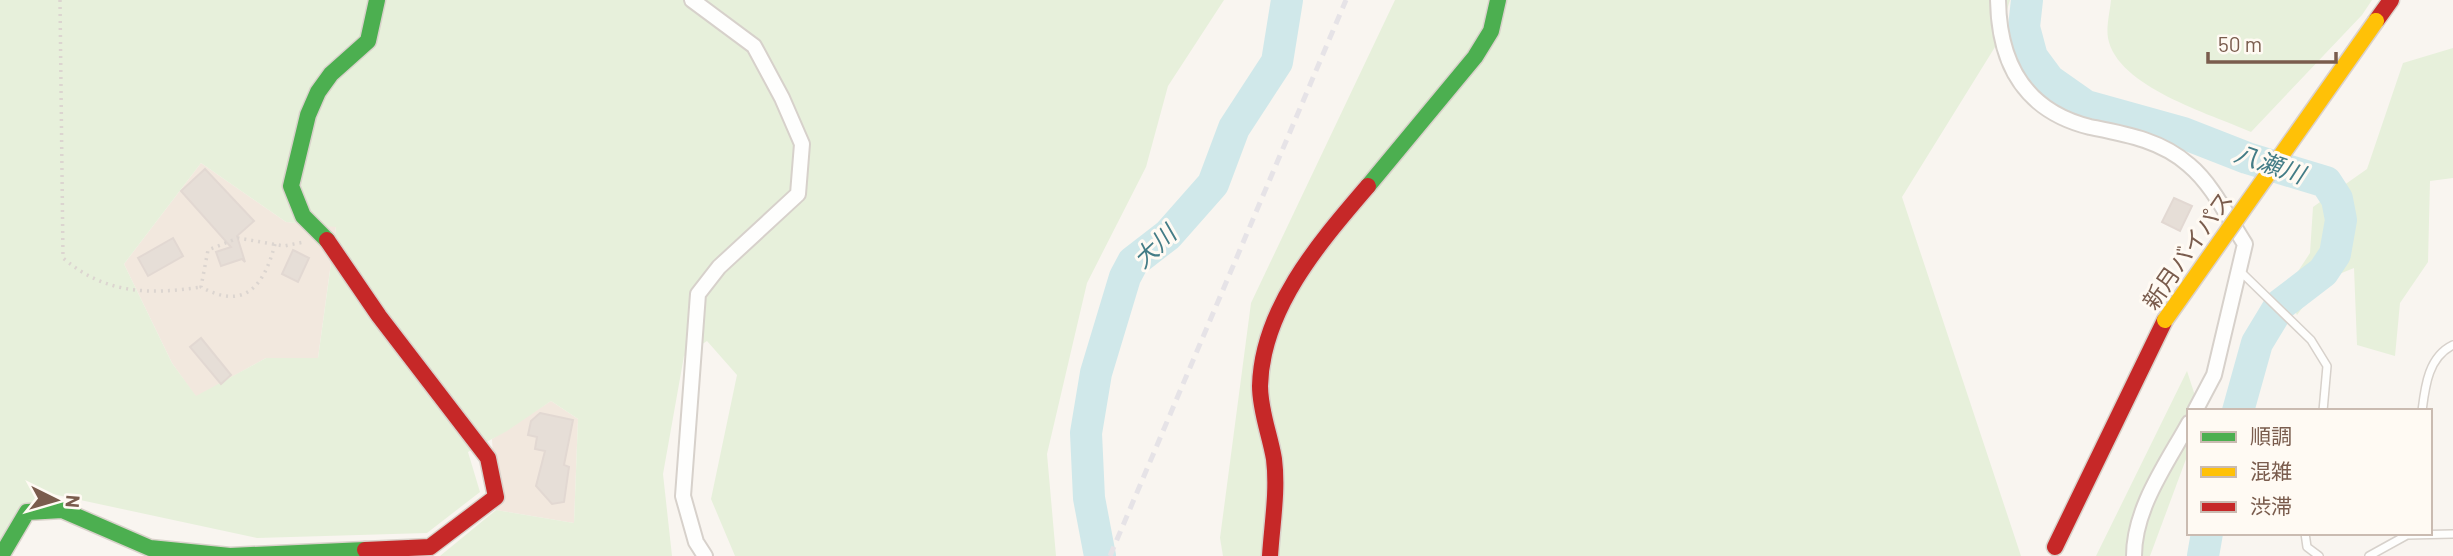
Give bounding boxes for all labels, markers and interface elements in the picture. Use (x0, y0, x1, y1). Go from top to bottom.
scale bar (2208, 21, 2336, 65)
text: 50 m (2218, 31, 2262, 56)
water label: 八瀬川 (2231, 138, 2312, 189)
street label: 新月バイパス (2136, 186, 2238, 314)
water label: 大川 (1127, 217, 1183, 273)
legend (2187, 409, 2432, 535)
text: 順調 (2250, 423, 2292, 448)
text: 混雑 (2250, 458, 2292, 483)
north arrow (21, 465, 91, 535)
text: 渋滞 (2250, 493, 2292, 518)
text: N (61, 494, 85, 509)

